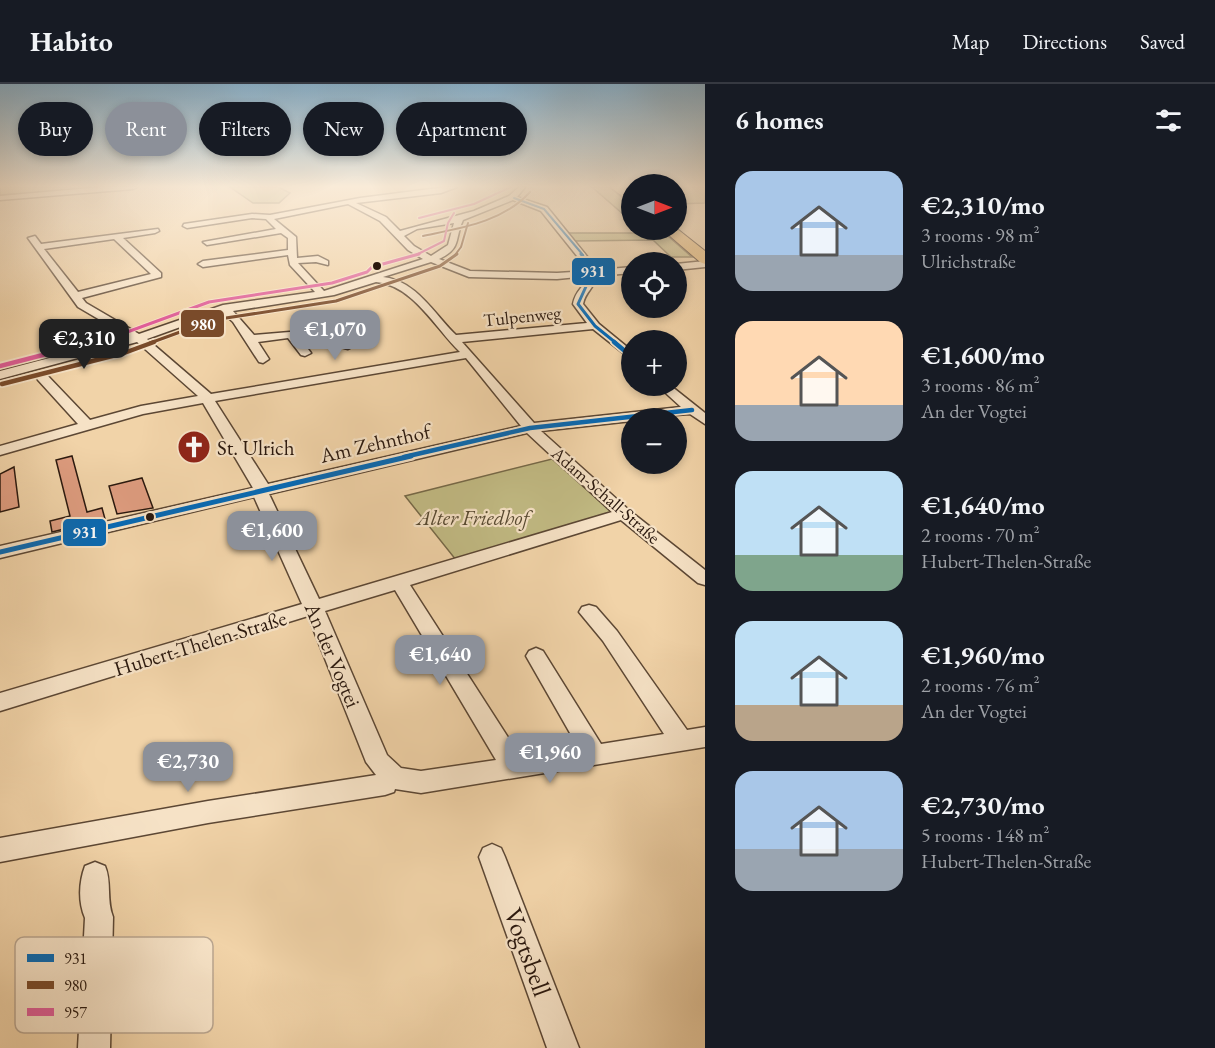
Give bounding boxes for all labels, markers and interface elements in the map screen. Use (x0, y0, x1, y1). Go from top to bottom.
text: Habito (30, 23, 113, 59)
text: Map (952, 28, 989, 55)
text: Directions (1022, 28, 1107, 55)
text: Saved (1140, 28, 1185, 55)
chip: Buy (18, 102, 93, 156)
chip: Rent (105, 102, 187, 156)
chip: Filters (199, 102, 291, 156)
chip: New (303, 102, 384, 156)
chip: Apartment (396, 102, 527, 156)
text: 6 homes (735, 103, 824, 137)
icon: filters (1152, 104, 1185, 137)
north arrow (621, 174, 687, 240)
map controls (621, 174, 687, 474)
text: €2,310/mo (921, 188, 1045, 222)
icon: home (783, 195, 855, 267)
text: 3 rooms · 98 m² (921, 222, 1040, 248)
text: Ulrichstraße (921, 248, 1016, 274)
button: locate (621, 252, 687, 318)
line badge: 931 (571, 257, 616, 286)
unlabelled marker (371, 260, 383, 272)
text: 931 (580, 261, 606, 282)
street label: Tulpenweg (482, 300, 562, 332)
line badge: 980 (180, 309, 225, 338)
pin: €1,070 (286, 310, 384, 361)
text: 980 (190, 314, 216, 335)
text: €1,070 (304, 316, 366, 342)
pin: €2,310 (35, 319, 133, 370)
text: €2,310 (53, 325, 115, 351)
button: + (621, 330, 687, 396)
text: €1,600/mo (921, 338, 1045, 372)
icon: home (783, 345, 855, 417)
text: 3 rooms · 86 m² (921, 372, 1040, 398)
text: An der Vogtei (921, 398, 1027, 424)
button: − (621, 408, 687, 474)
street label: Am Zehnthof (316, 417, 435, 469)
church icon: St. Ulrich (176, 429, 212, 465)
place label: St. Ulrich (217, 434, 295, 461)
street label: Adam-Schall-Straße (546, 441, 665, 549)
text: €1,640/mo (921, 488, 1045, 522)
icon: home (783, 495, 855, 567)
park label: Alter Friedhof (415, 504, 533, 531)
unlabelled marker (144, 511, 156, 523)
pin: €1,600 (223, 511, 321, 562)
text: €1,600 (241, 517, 303, 543)
line badge: 931 (62, 518, 107, 547)
text: 931 (72, 522, 98, 543)
text: 2 rooms · 70 m² (921, 522, 1040, 548)
text: Hubert-Thelen-Straße (921, 548, 1091, 574)
street label: An der Vogtei (298, 598, 367, 712)
street label: Hubert-Thelen-Straße (111, 604, 289, 682)
pin: €1,640 (391, 635, 489, 686)
text: €1,960/mo (921, 638, 1045, 672)
text: €1,640 (409, 641, 471, 667)
icon: home (783, 645, 855, 717)
text: 2 rooms · 76 m² (921, 672, 1040, 698)
text: An der Vogtei (921, 698, 1027, 724)
pin: €1,960 (501, 733, 599, 784)
text: €1,960 (519, 739, 581, 765)
pin: €2,730 (139, 742, 237, 793)
text: €2,730 (157, 748, 219, 774)
text: €2,730/mo (921, 788, 1045, 822)
icon: home (783, 795, 855, 867)
text: 5 rooms · 148 m² (921, 822, 1049, 848)
text: Hubert-Thelen-Straße (921, 848, 1091, 874)
street label: Vogtsbell (496, 903, 560, 1001)
legend (15, 937, 213, 1033)
text: 931 (64, 948, 87, 969)
text: 980 (64, 975, 87, 996)
text: 957 (64, 1002, 87, 1023)

